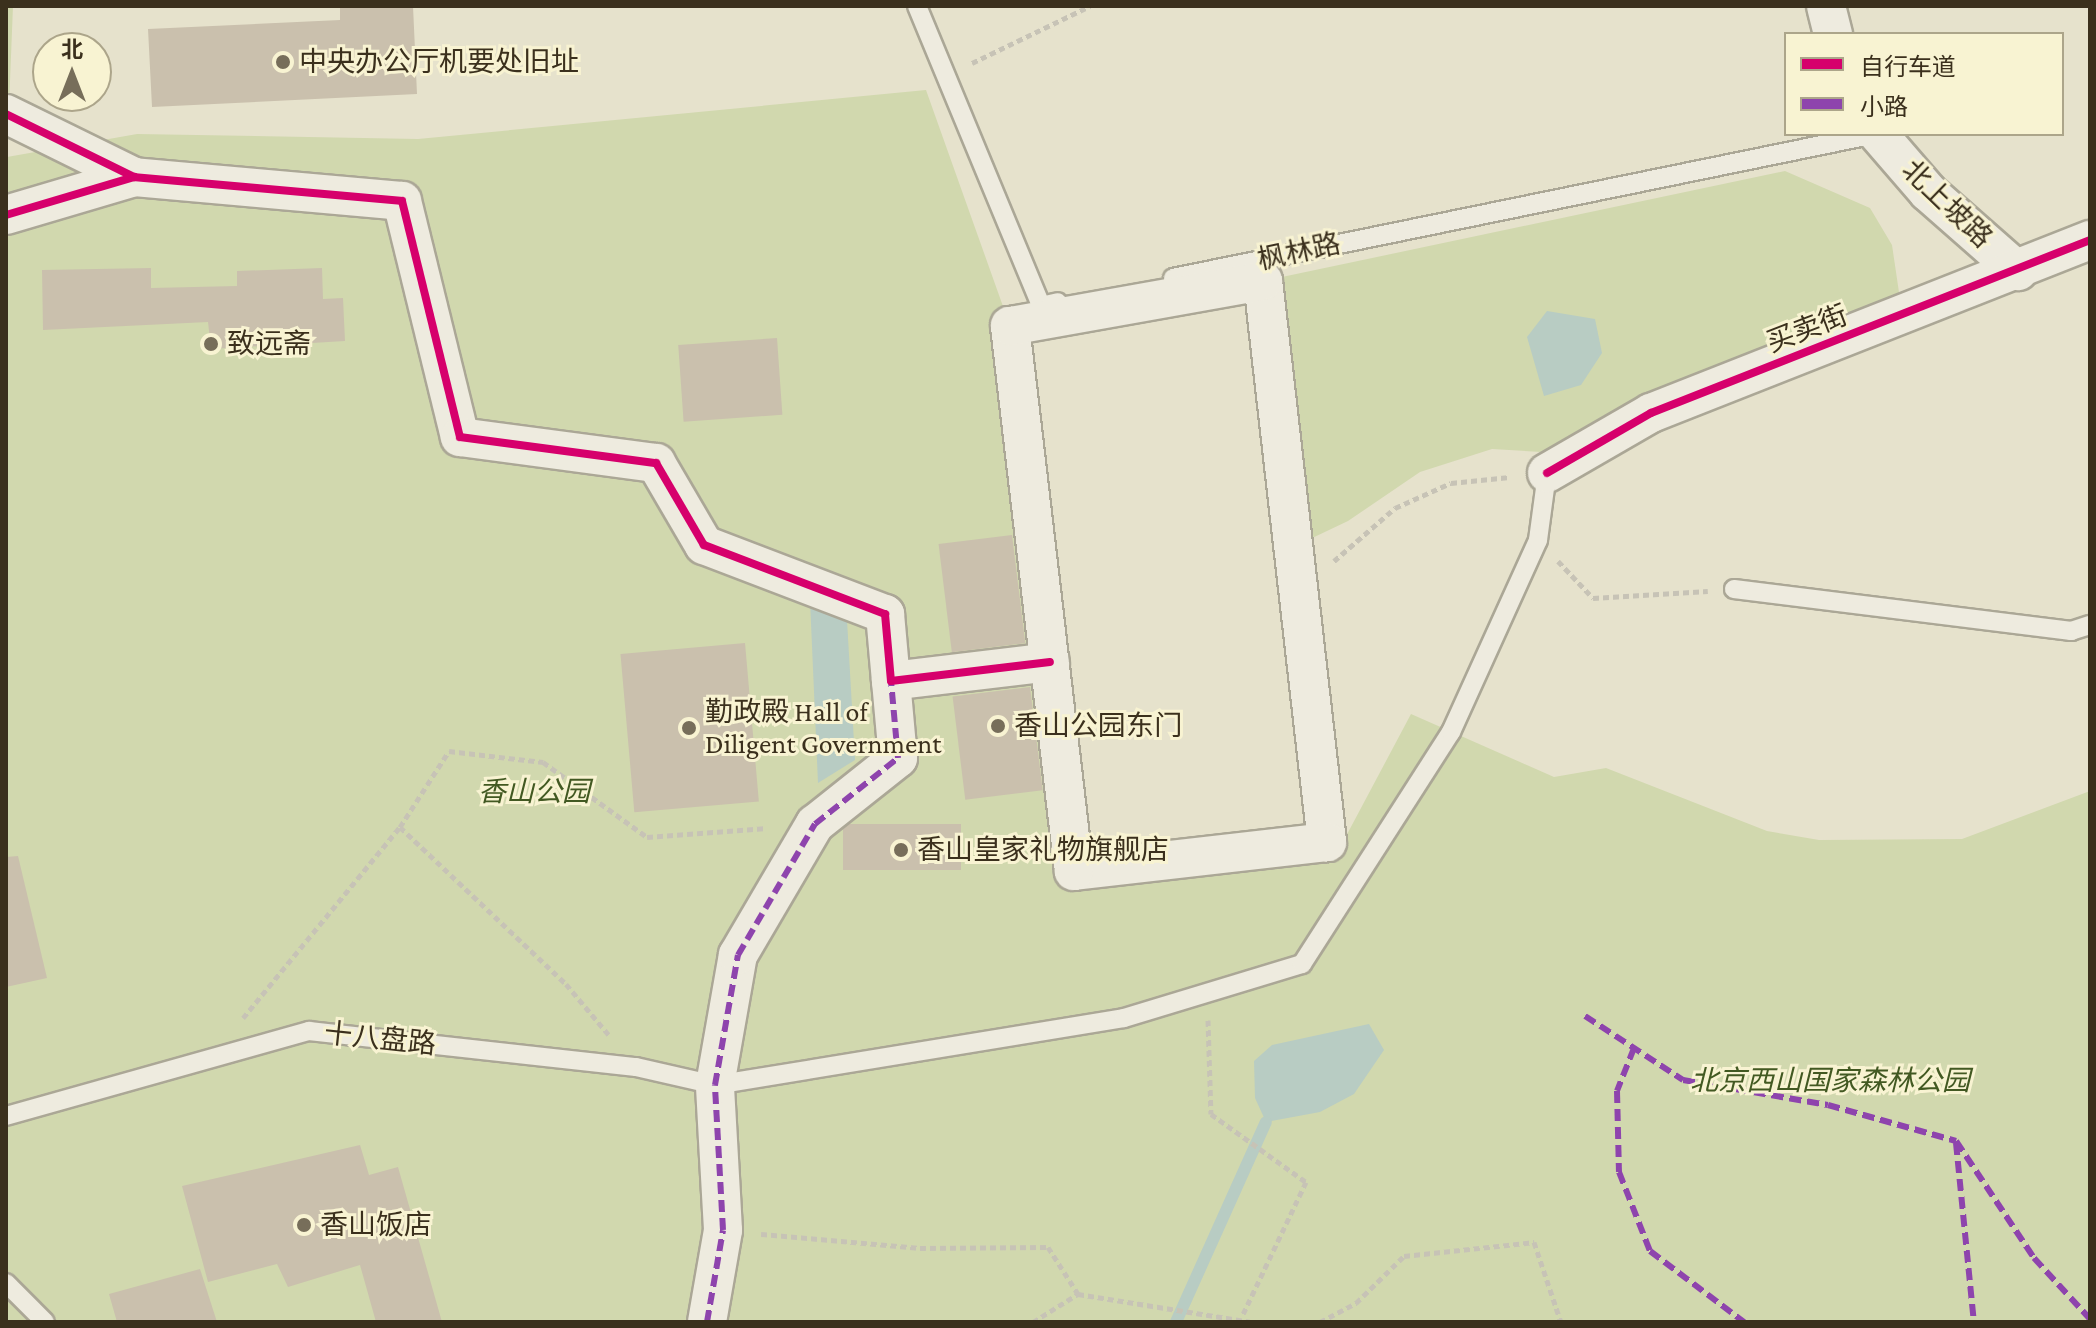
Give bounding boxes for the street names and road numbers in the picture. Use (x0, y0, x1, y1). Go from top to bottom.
street label: 北上坡路 (1895, 153, 1999, 255)
street label: 枫林路 (1254, 227, 1344, 277)
street label: 买卖街 (1762, 298, 1852, 360)
street label: 十八盘路 (323, 1016, 437, 1062)

